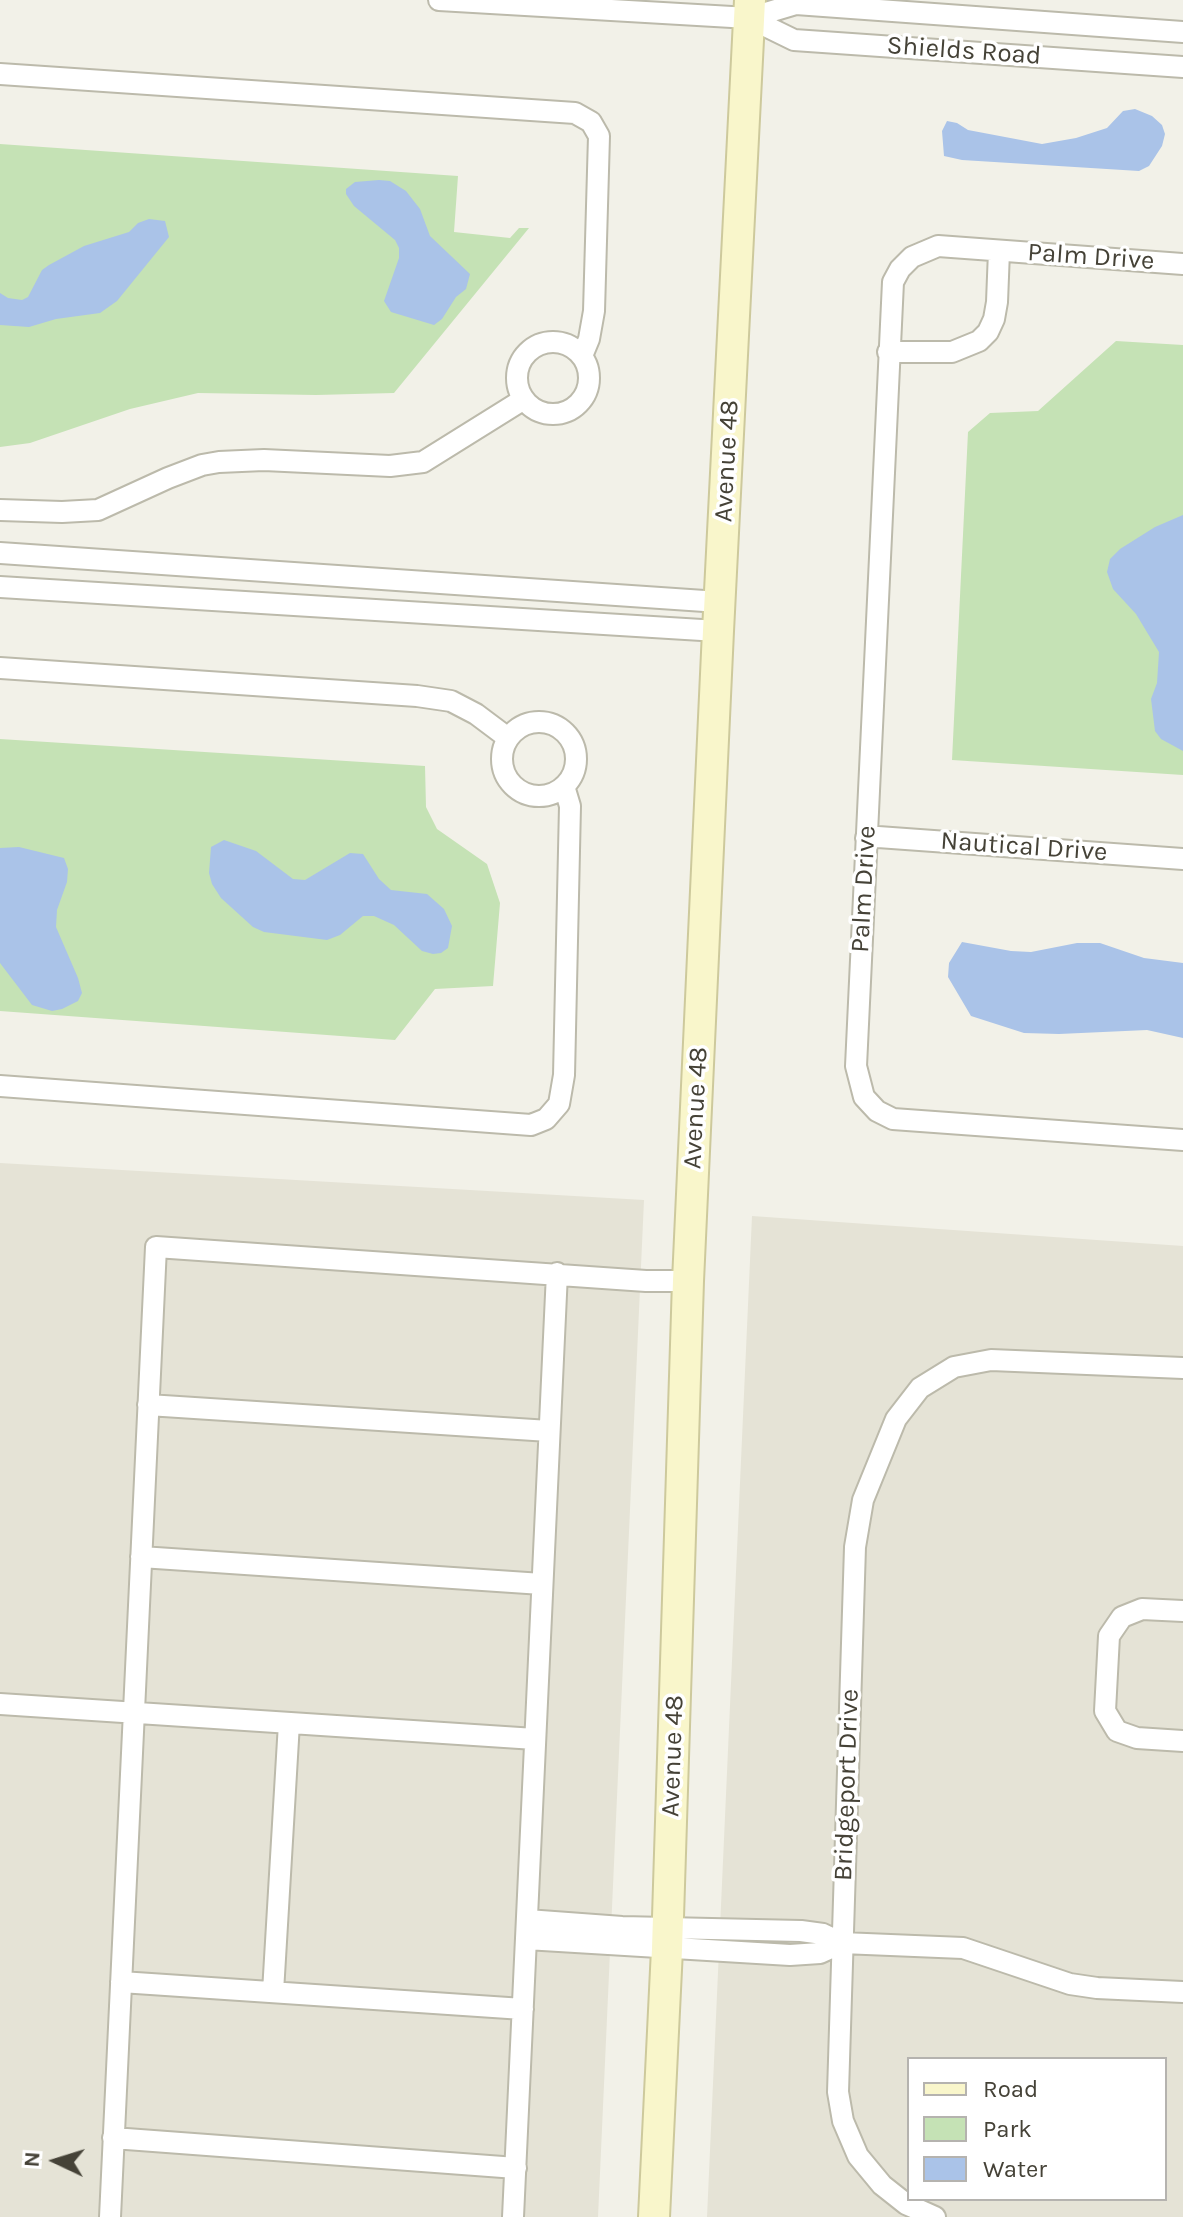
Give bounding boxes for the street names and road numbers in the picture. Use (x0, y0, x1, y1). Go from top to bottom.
street label: Shields Road (886, 30, 1042, 72)
street label: Palm Drive (1026, 237, 1156, 277)
street label: Avenue 48 (708, 399, 746, 523)
street label: Palm Drive (845, 825, 883, 953)
street label: Nautical Drive (939, 826, 1109, 868)
street label: Avenue 48 (677, 1046, 715, 1170)
street label: Bridgeport Drive (828, 1688, 866, 1882)
street label: Avenue 48 (655, 1694, 691, 1818)

